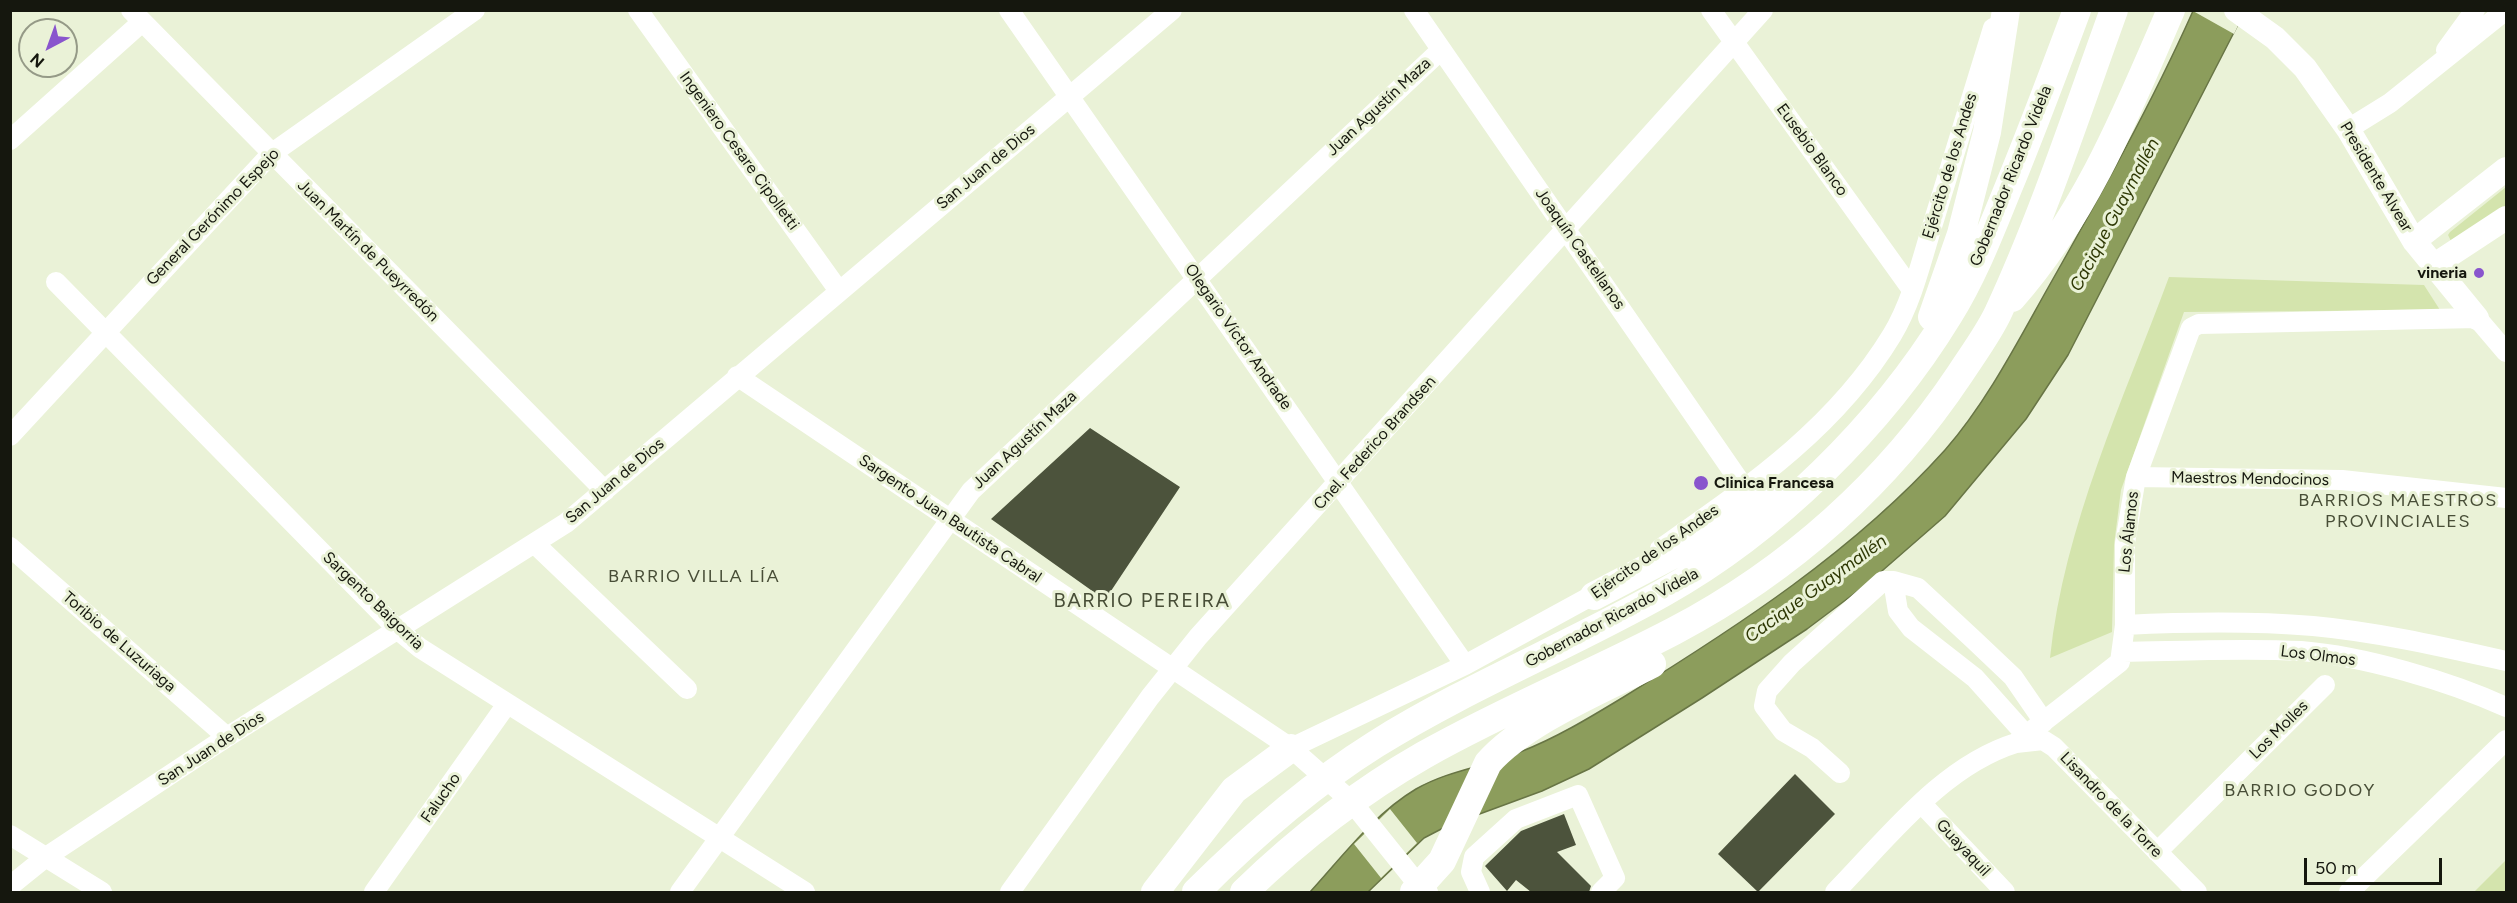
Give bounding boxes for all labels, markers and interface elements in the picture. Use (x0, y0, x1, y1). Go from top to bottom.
north arrow (18, 18, 78, 78)
text: N (26, 49, 48, 72)
street label: Juan Agustín Maza (1323, 54, 1435, 160)
street label: Ingeniero Cesare Cipolletti (675, 68, 803, 234)
street label: Gobernador Ricardo Videla (1966, 83, 2056, 269)
street label: Ejército de los Andes (1919, 91, 1981, 241)
street label: Eusebio Blanco (1772, 100, 1852, 200)
street label: Presidente Alvear (2336, 118, 2416, 236)
street label: San Juan de Dios (933, 120, 1039, 214)
water label: Cacique Guaymallén (2066, 135, 2164, 295)
street label: General Gerónimo Espejo (142, 144, 284, 290)
street label: Juan Martín de Pueyrredón (293, 176, 443, 326)
street label: Joaquín Castellanos (1531, 185, 1629, 313)
street label: Olegario Víctor Andrade (1180, 260, 1296, 414)
place label: vineria (2417, 263, 2467, 283)
marker: vineria (2472, 266, 2486, 280)
street label: Cnel. Federico Brandsen (1310, 372, 1440, 514)
street label: Juan Agustín Maza (969, 387, 1081, 493)
street label: San Juan de Dios (562, 434, 668, 528)
street label: Sargento Juan Bautista Cabral (855, 451, 1045, 587)
street label: Maestros Mendocinos (2171, 468, 2329, 490)
place label: Clinica Francesa (1714, 473, 1834, 493)
marker: Clinica Francesa (1692, 474, 1710, 492)
street label: Los Álamos (2115, 490, 2143, 574)
district label: BARRIOS MAESTROS PROVINCIALES (2298, 490, 2498, 532)
street label: Ejército de los Andes (1588, 501, 1722, 603)
water label: Cacique Guaymallén (1741, 530, 1891, 648)
street label: Sargento Baigorria (319, 548, 427, 654)
street label: Gobernador Ricardo Videla (1522, 564, 1702, 672)
district label: BARRIO VILLA LÍA (608, 566, 780, 588)
street label: Toribio de Luzuriaga (59, 588, 179, 696)
district label: BARRIO PEREIRA (1054, 589, 1230, 613)
street label: Los Olmos (2279, 642, 2357, 670)
street label: Los Molles (2246, 697, 2312, 763)
street label: San Juan de Dios (154, 708, 268, 790)
street label: Lisandro de la Torre (2056, 748, 2166, 862)
street label: Falucho (417, 770, 465, 826)
district label: BARRIO GODOY (2224, 780, 2376, 802)
street label: Guayaquil (1932, 816, 1994, 880)
scale bar (2307, 846, 2445, 884)
text: 50 m (2315, 857, 2357, 879)

